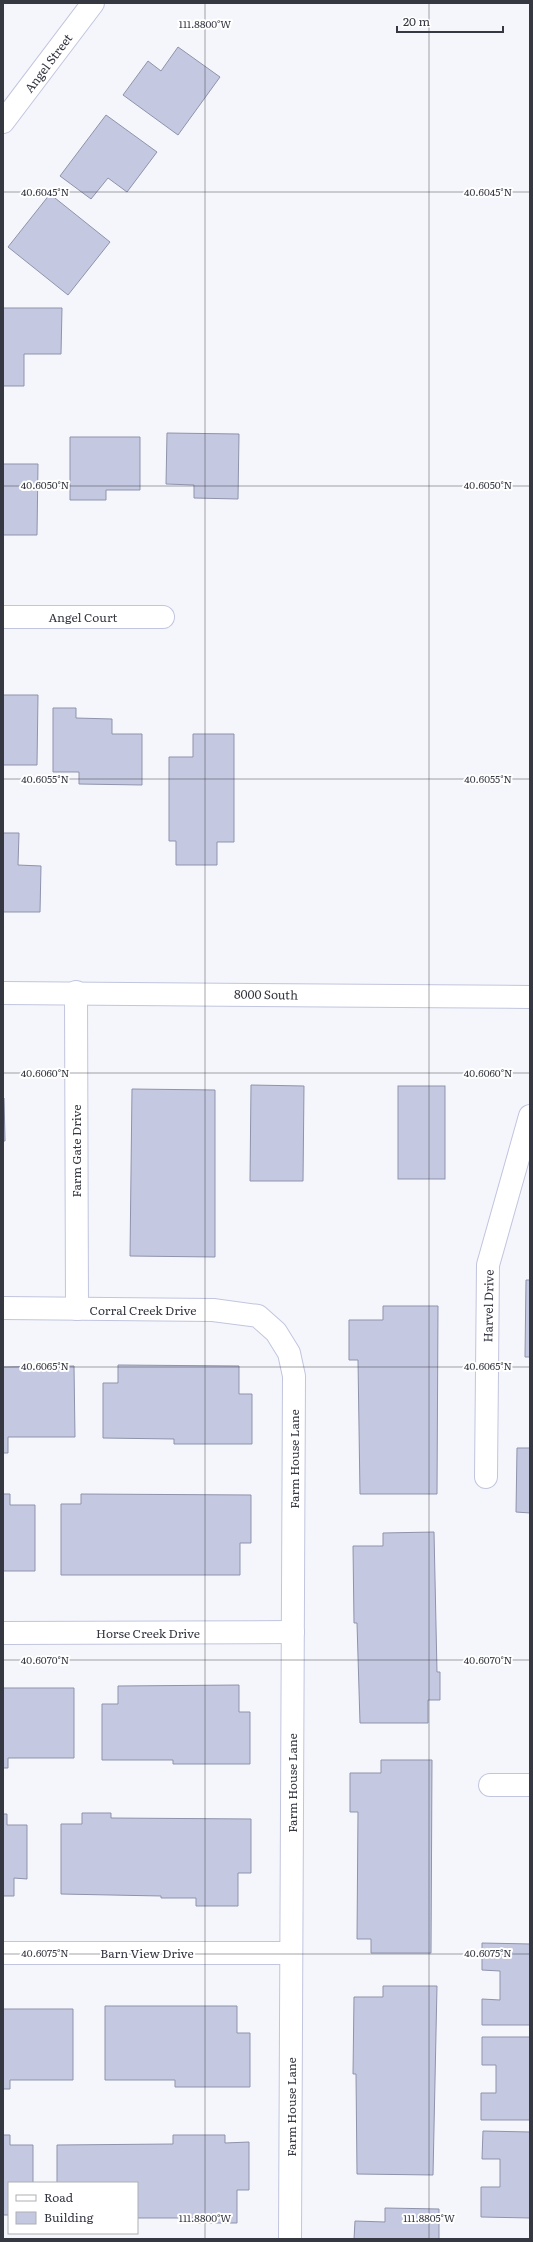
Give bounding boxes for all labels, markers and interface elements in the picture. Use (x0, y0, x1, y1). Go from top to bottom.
scale bar (397, 8, 503, 34)
text: 20 m (403, 12, 430, 30)
text: 111.8800°W (179, 16, 231, 31)
street label: Angel Street (20, 30, 76, 96)
text: 40.6045°N (21, 184, 69, 199)
text: 40.6045°N (464, 184, 512, 199)
text: 40.6050°N (21, 477, 69, 492)
text: 40.6050°N (464, 477, 512, 492)
street label: Angel Court (49, 608, 118, 626)
text: 40.6055°N (21, 771, 69, 786)
text: 40.6055°N (464, 771, 512, 786)
street label: 8000 South (234, 984, 298, 1004)
text: 40.6060°N (21, 1065, 69, 1080)
text: 40.6060°N (464, 1065, 512, 1080)
street label: Farm Gate Drive (67, 1104, 85, 1198)
street label: Harvel Drive (478, 1269, 498, 1343)
street label: Corral Creek Drive (90, 1301, 197, 1319)
text: 40.6065°N (21, 1358, 69, 1373)
text: 40.6065°N (464, 1358, 512, 1373)
street label: Farm House Lane (285, 1409, 303, 1509)
street label: Horse Creek Drive (96, 1624, 200, 1642)
text: 40.6070°N (21, 1652, 69, 1667)
text: 40.6070°N (464, 1652, 512, 1667)
street label: Farm House Lane (283, 1733, 301, 1833)
street label: Barn View Drive (100, 1944, 194, 1962)
text: 40.6075°N (21, 1945, 69, 1960)
text: 40.6075°N (464, 1945, 512, 1960)
street label: Farm House Lane (282, 2057, 300, 2157)
legend (8, 2182, 138, 2234)
text: Road (44, 2188, 74, 2206)
text: Building (44, 2208, 94, 2226)
text: 111.8800°W (179, 2210, 231, 2225)
text: 111.8805°W (403, 2210, 455, 2225)

